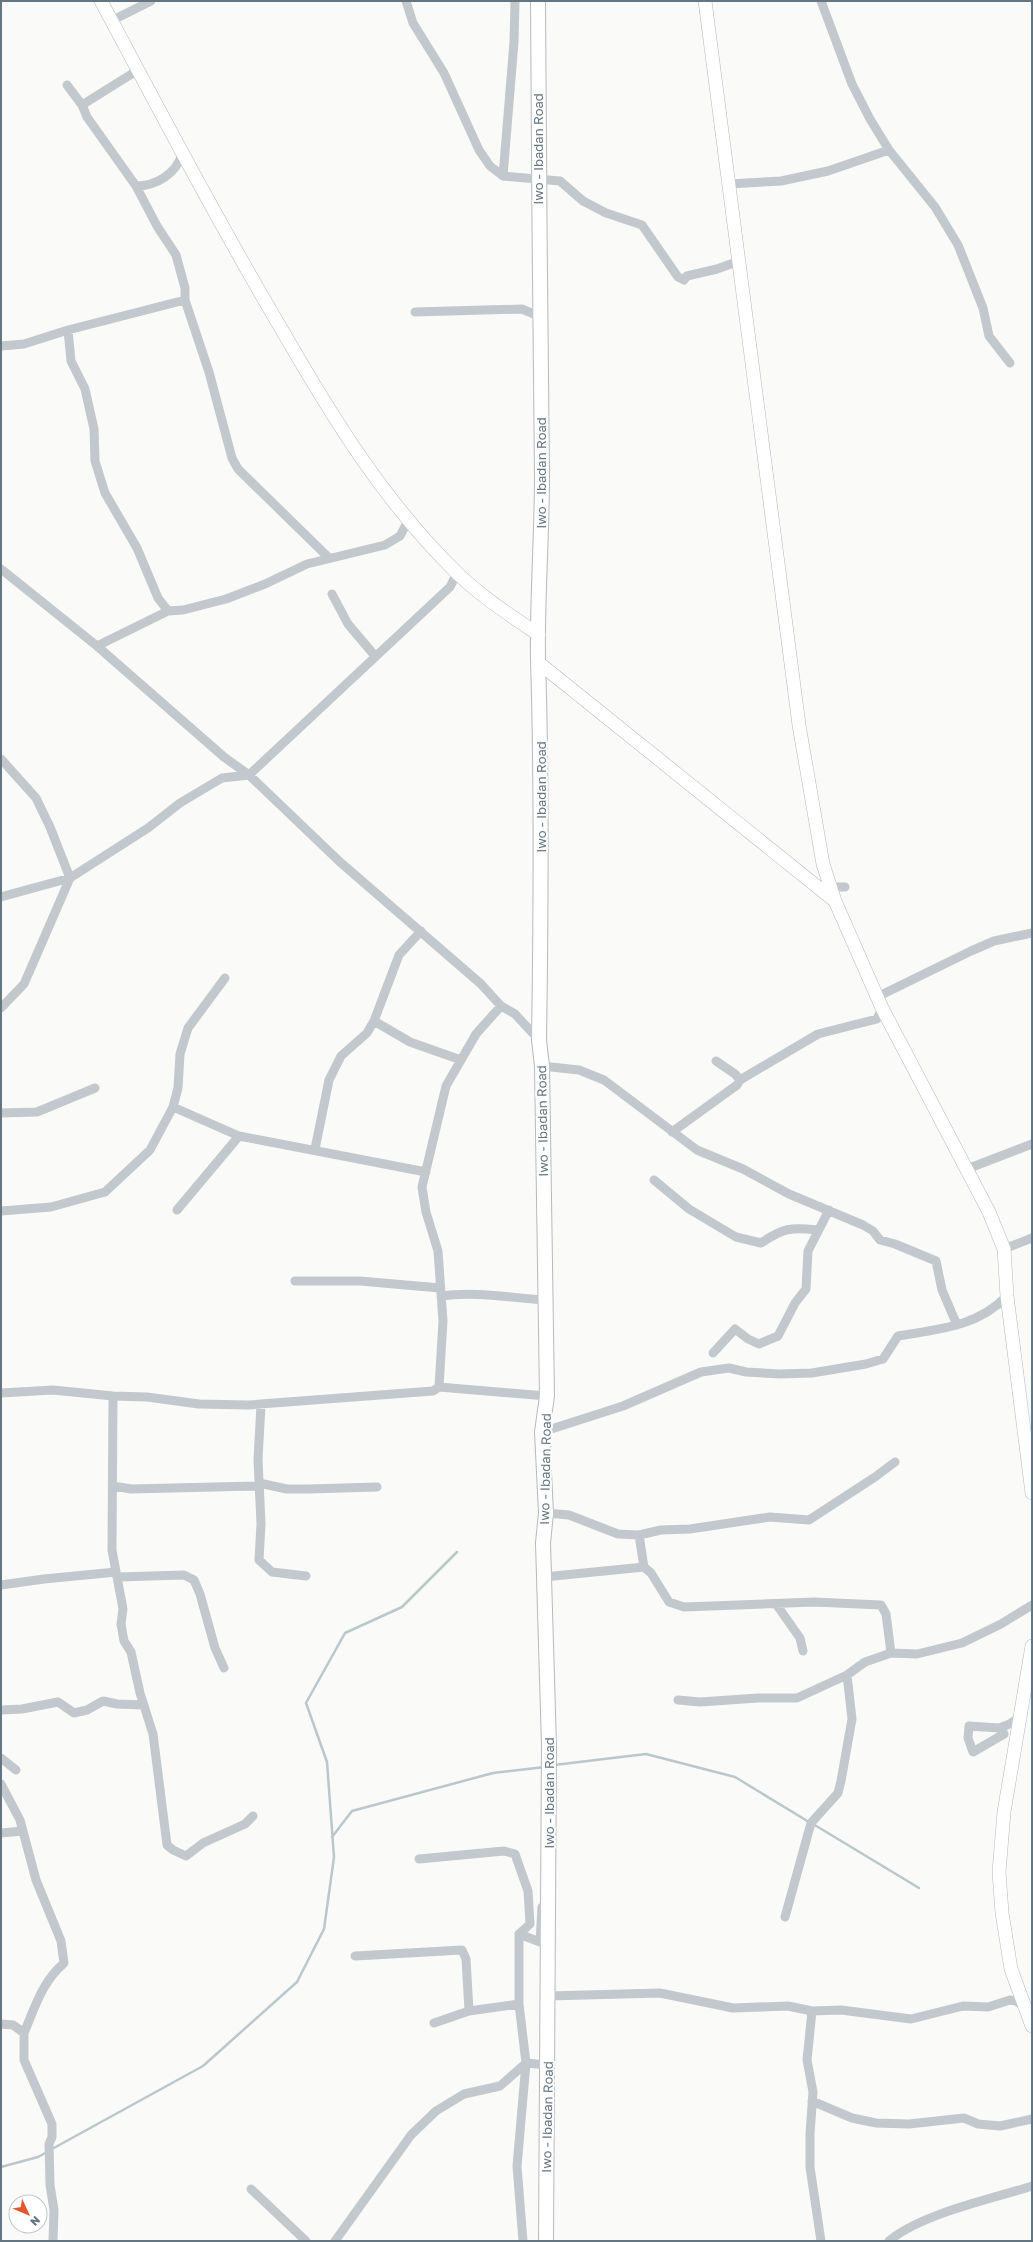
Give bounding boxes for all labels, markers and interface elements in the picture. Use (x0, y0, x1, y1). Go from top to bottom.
street label: Iwo - Ibadan Road (530, 93, 546, 205)
street label: Iwo - Ibadan Road (533, 417, 549, 529)
street label: Iwo - Ibadan Road (533, 741, 549, 853)
street label: Iwo - Ibadan Road (533, 1065, 551, 1177)
street label: Iwo - Ibadan Road (536, 1413, 554, 1525)
street label: Iwo - Ibadan Road (541, 1737, 557, 1849)
street label: Iwo - Ibadan Road (538, 2061, 556, 2173)
north arrow (8, 2194, 48, 2234)
text: N (28, 2214, 43, 2229)

